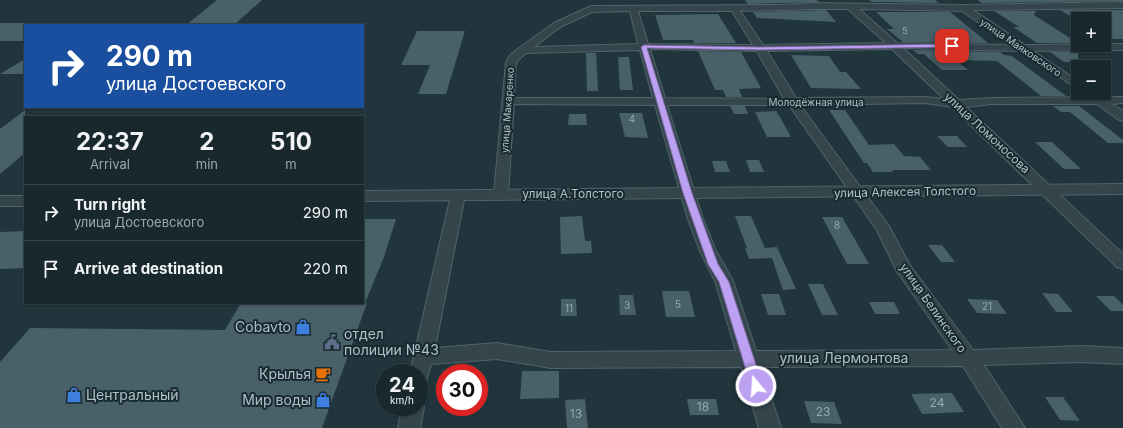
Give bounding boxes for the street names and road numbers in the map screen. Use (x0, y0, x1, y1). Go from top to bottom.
street label: улица Маяковского (978, 15, 1064, 79)
street label: улица Макаренко (498, 67, 516, 153)
street label: улица Ломоносова (941, 89, 1033, 176)
street label: Молодёжная улица (768, 96, 864, 108)
street label: улица Алексея Толстого (834, 183, 976, 200)
street label: улица А.Толстого (522, 186, 624, 201)
street label: улица Белинского (897, 260, 970, 355)
street label: улица Лермонтова (780, 349, 908, 366)

